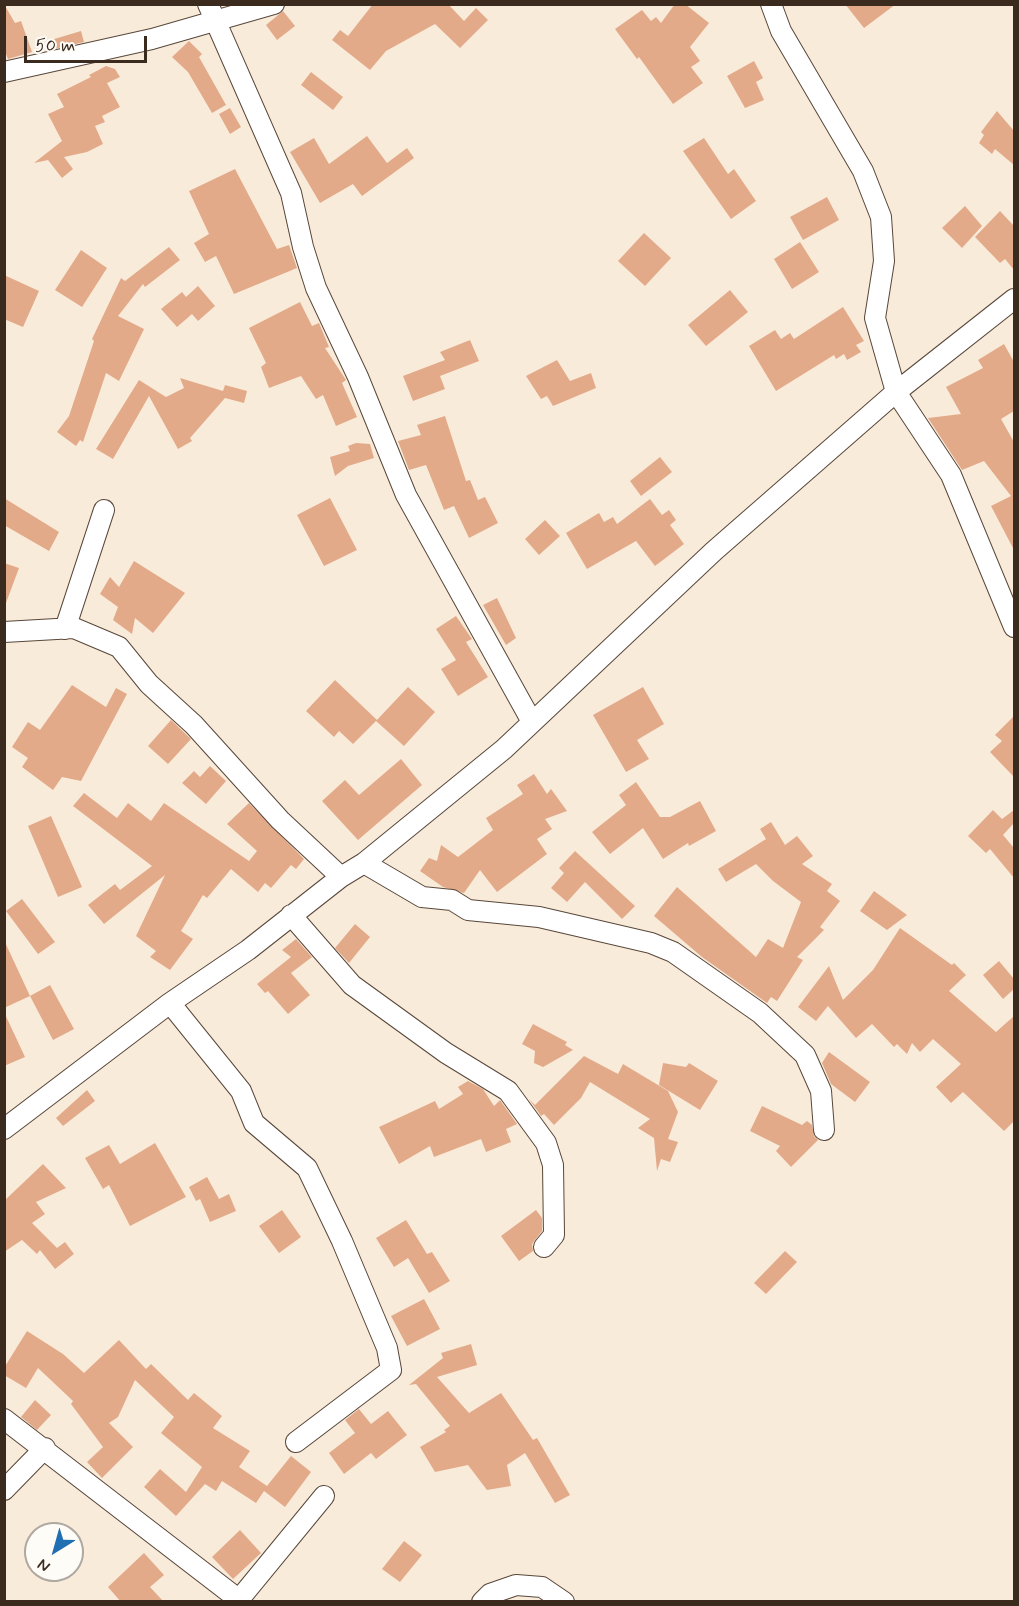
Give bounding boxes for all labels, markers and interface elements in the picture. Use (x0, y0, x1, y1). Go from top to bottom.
scale bar (27, 24, 150, 62)
text: 50 m (35, 34, 75, 58)
north arrow (24, 1522, 84, 1582)
text: N (33, 1554, 55, 1577)

